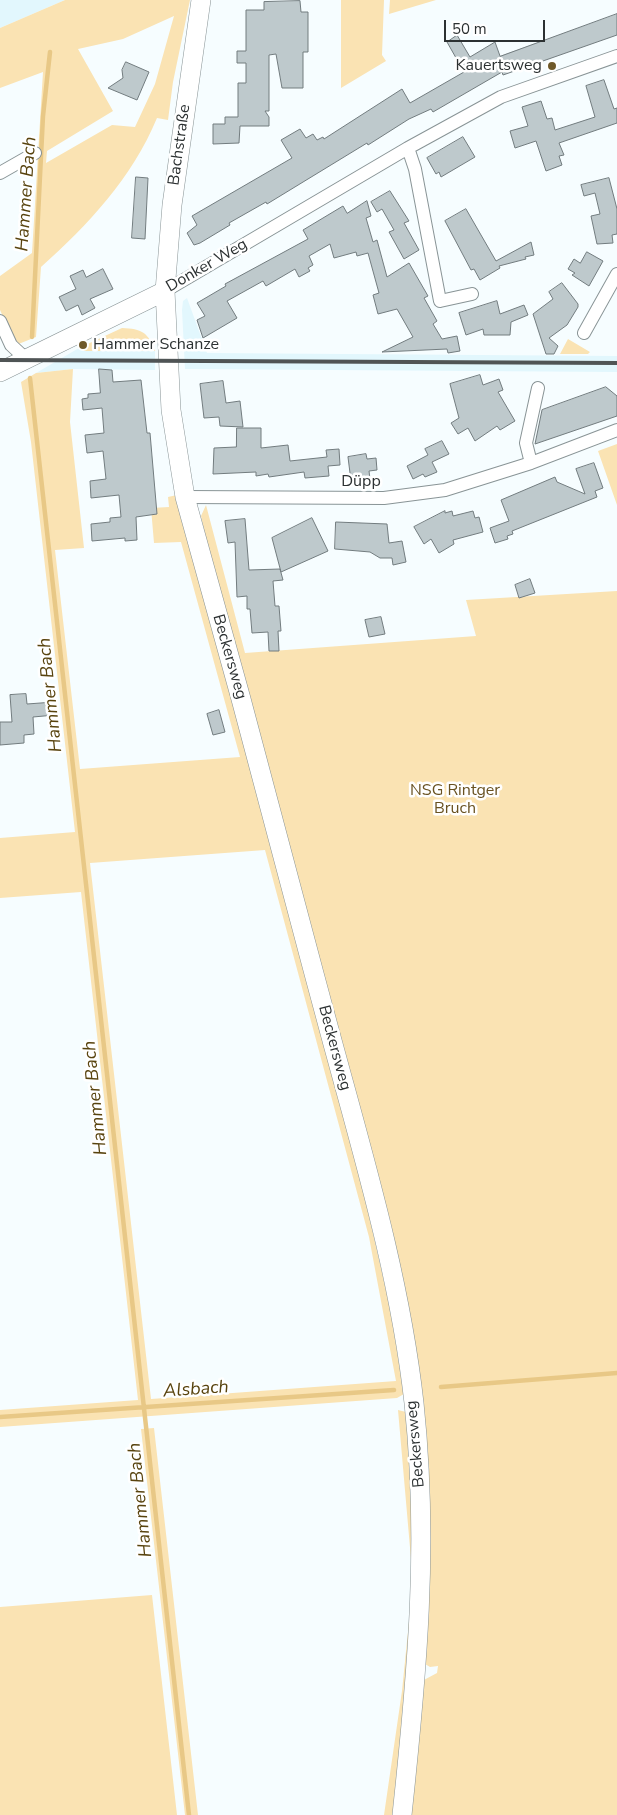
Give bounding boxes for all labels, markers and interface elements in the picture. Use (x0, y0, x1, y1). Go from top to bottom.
scale bar (447, 10, 548, 42)
text: 50 m (452, 19, 487, 39)
place label: Kauertsweg (456, 56, 542, 76)
marker: Kauertsweg (546, 60, 558, 72)
street label: Bachstraße (165, 103, 195, 187)
water label: Hammer Bach (12, 136, 42, 252)
street label: Donker Weg (163, 235, 251, 297)
place label: Hammer Schanze (93, 335, 219, 355)
marker: Hammer Schanze (77, 339, 89, 351)
street label: Düpp (341, 472, 381, 492)
street label: Beckersweg (208, 612, 250, 702)
water label: Hammer Bach (34, 637, 68, 753)
park label: NSG Rintger Bruch (410, 781, 500, 819)
street label: Beckersweg (313, 1003, 355, 1093)
water label: Hammer Bach (79, 1040, 113, 1156)
water label: Alsbach (163, 1377, 229, 1403)
street label: Beckersweg (403, 1400, 429, 1488)
water label: Hammer Bach (124, 1442, 158, 1558)

